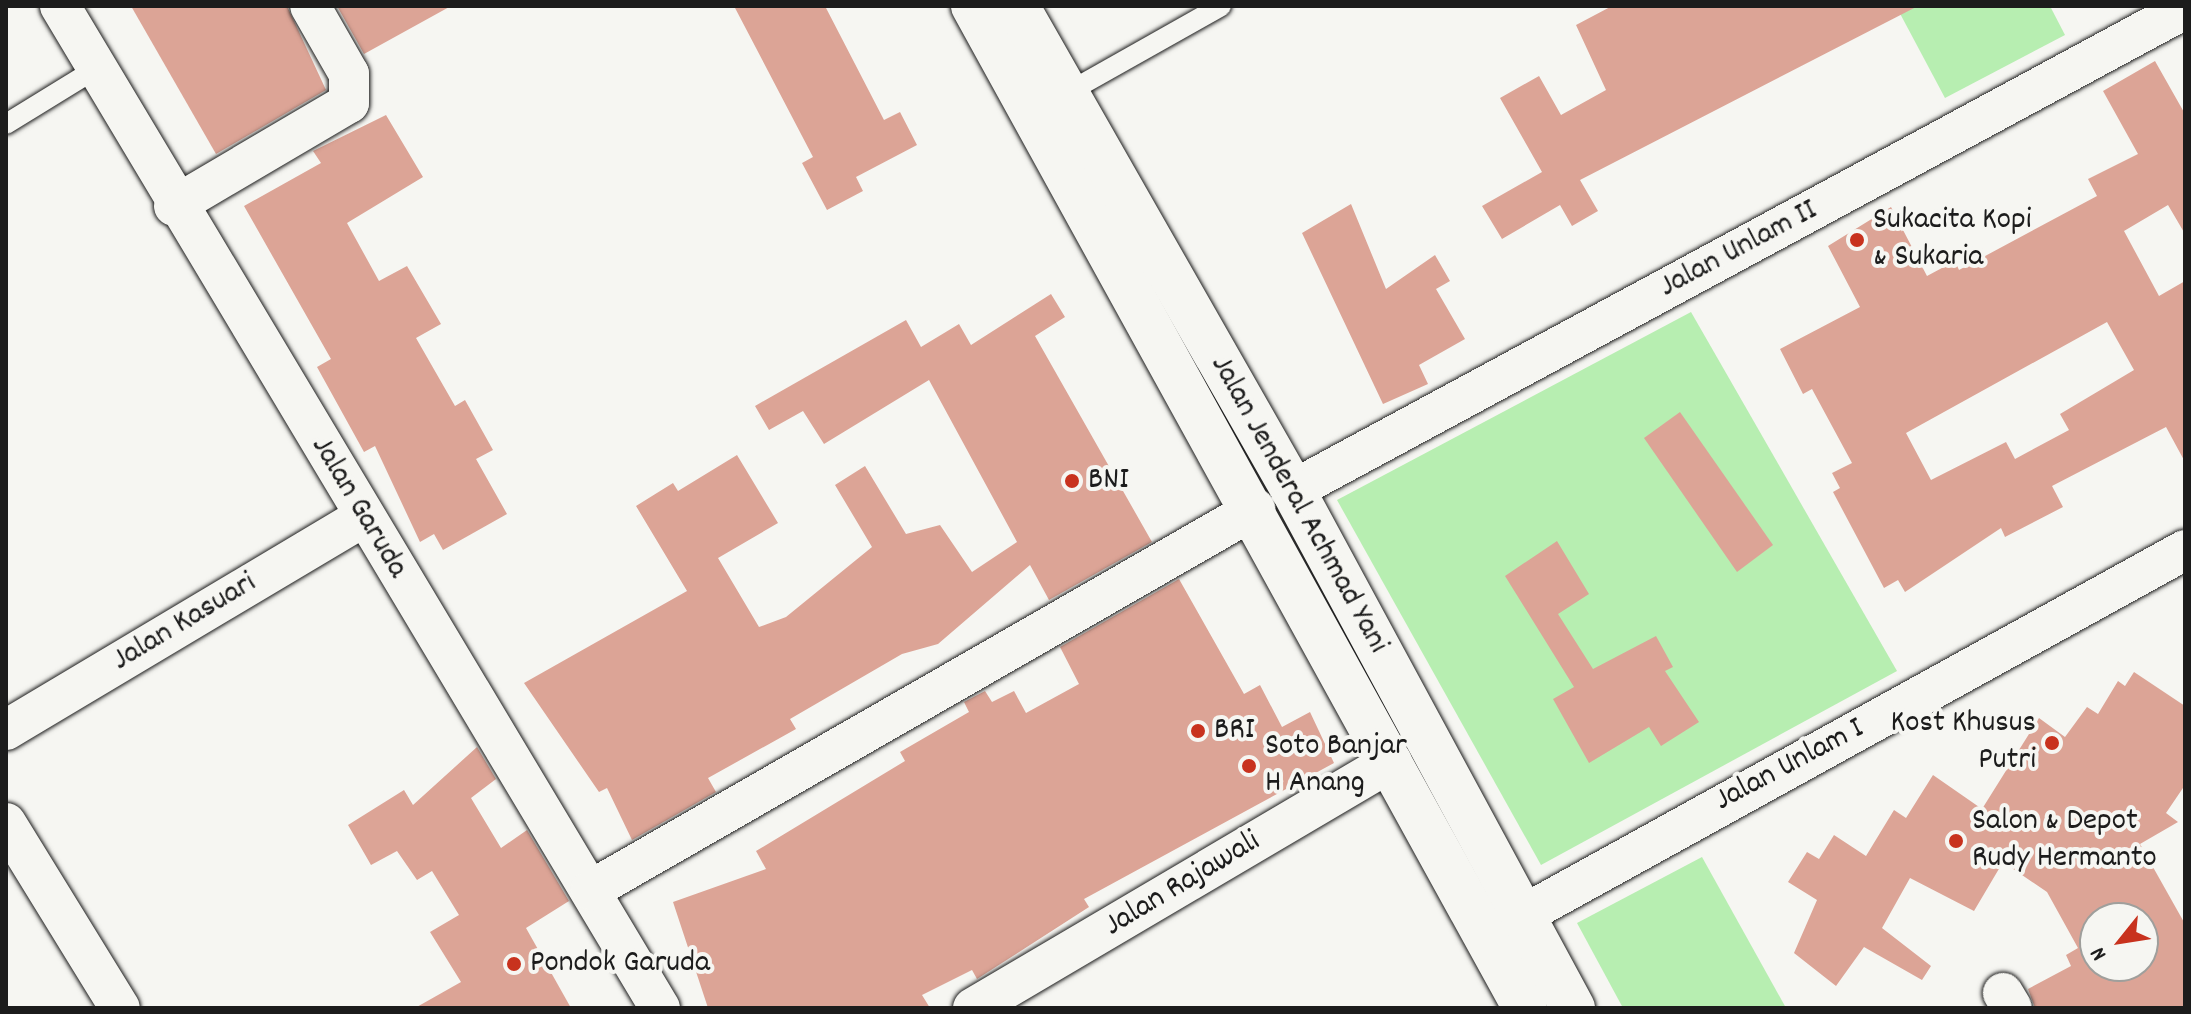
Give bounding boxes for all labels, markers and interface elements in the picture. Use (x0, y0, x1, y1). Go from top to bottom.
street label: Jalan Unlam II (1653, 192, 1825, 308)
place label: Sukacita Kopi & Sukaria (1873, 203, 2032, 278)
marker: Sukacita Kopi & Sukaria (1848, 231, 1866, 249)
street label: Jalan Jenderal Achmad Yani (1200, 349, 1396, 661)
street label: Jalan Garuda (301, 430, 415, 586)
place label: BNI (1088, 462, 1129, 500)
marker: BNI (1063, 472, 1081, 490)
street label: Jalan Kasuari (106, 565, 264, 681)
place label: Kost Khusus Putri (1890, 706, 2036, 781)
street label: Jalan Unlam I (1709, 711, 1871, 821)
place label: BRI (1214, 712, 1255, 750)
marker: BRI (1189, 722, 1207, 740)
place label: Soto Banjar H Anang (1265, 729, 1407, 804)
marker: Kost Khusus Putri (2043, 734, 2061, 752)
marker: Soto Banjar H Anang (1240, 757, 1258, 775)
place label: Salon & Depot Rudy Hermanto (1972, 804, 2157, 879)
street label: Jalan Rajawali (1098, 824, 1268, 946)
marker: Salon & Depot Rudy Hermanto (1947, 832, 1965, 850)
north arrow (2079, 902, 2159, 982)
text: N (2083, 941, 2116, 966)
place label: Pondok Garuda (530, 945, 710, 983)
marker: Pondok Garuda (505, 955, 523, 973)

